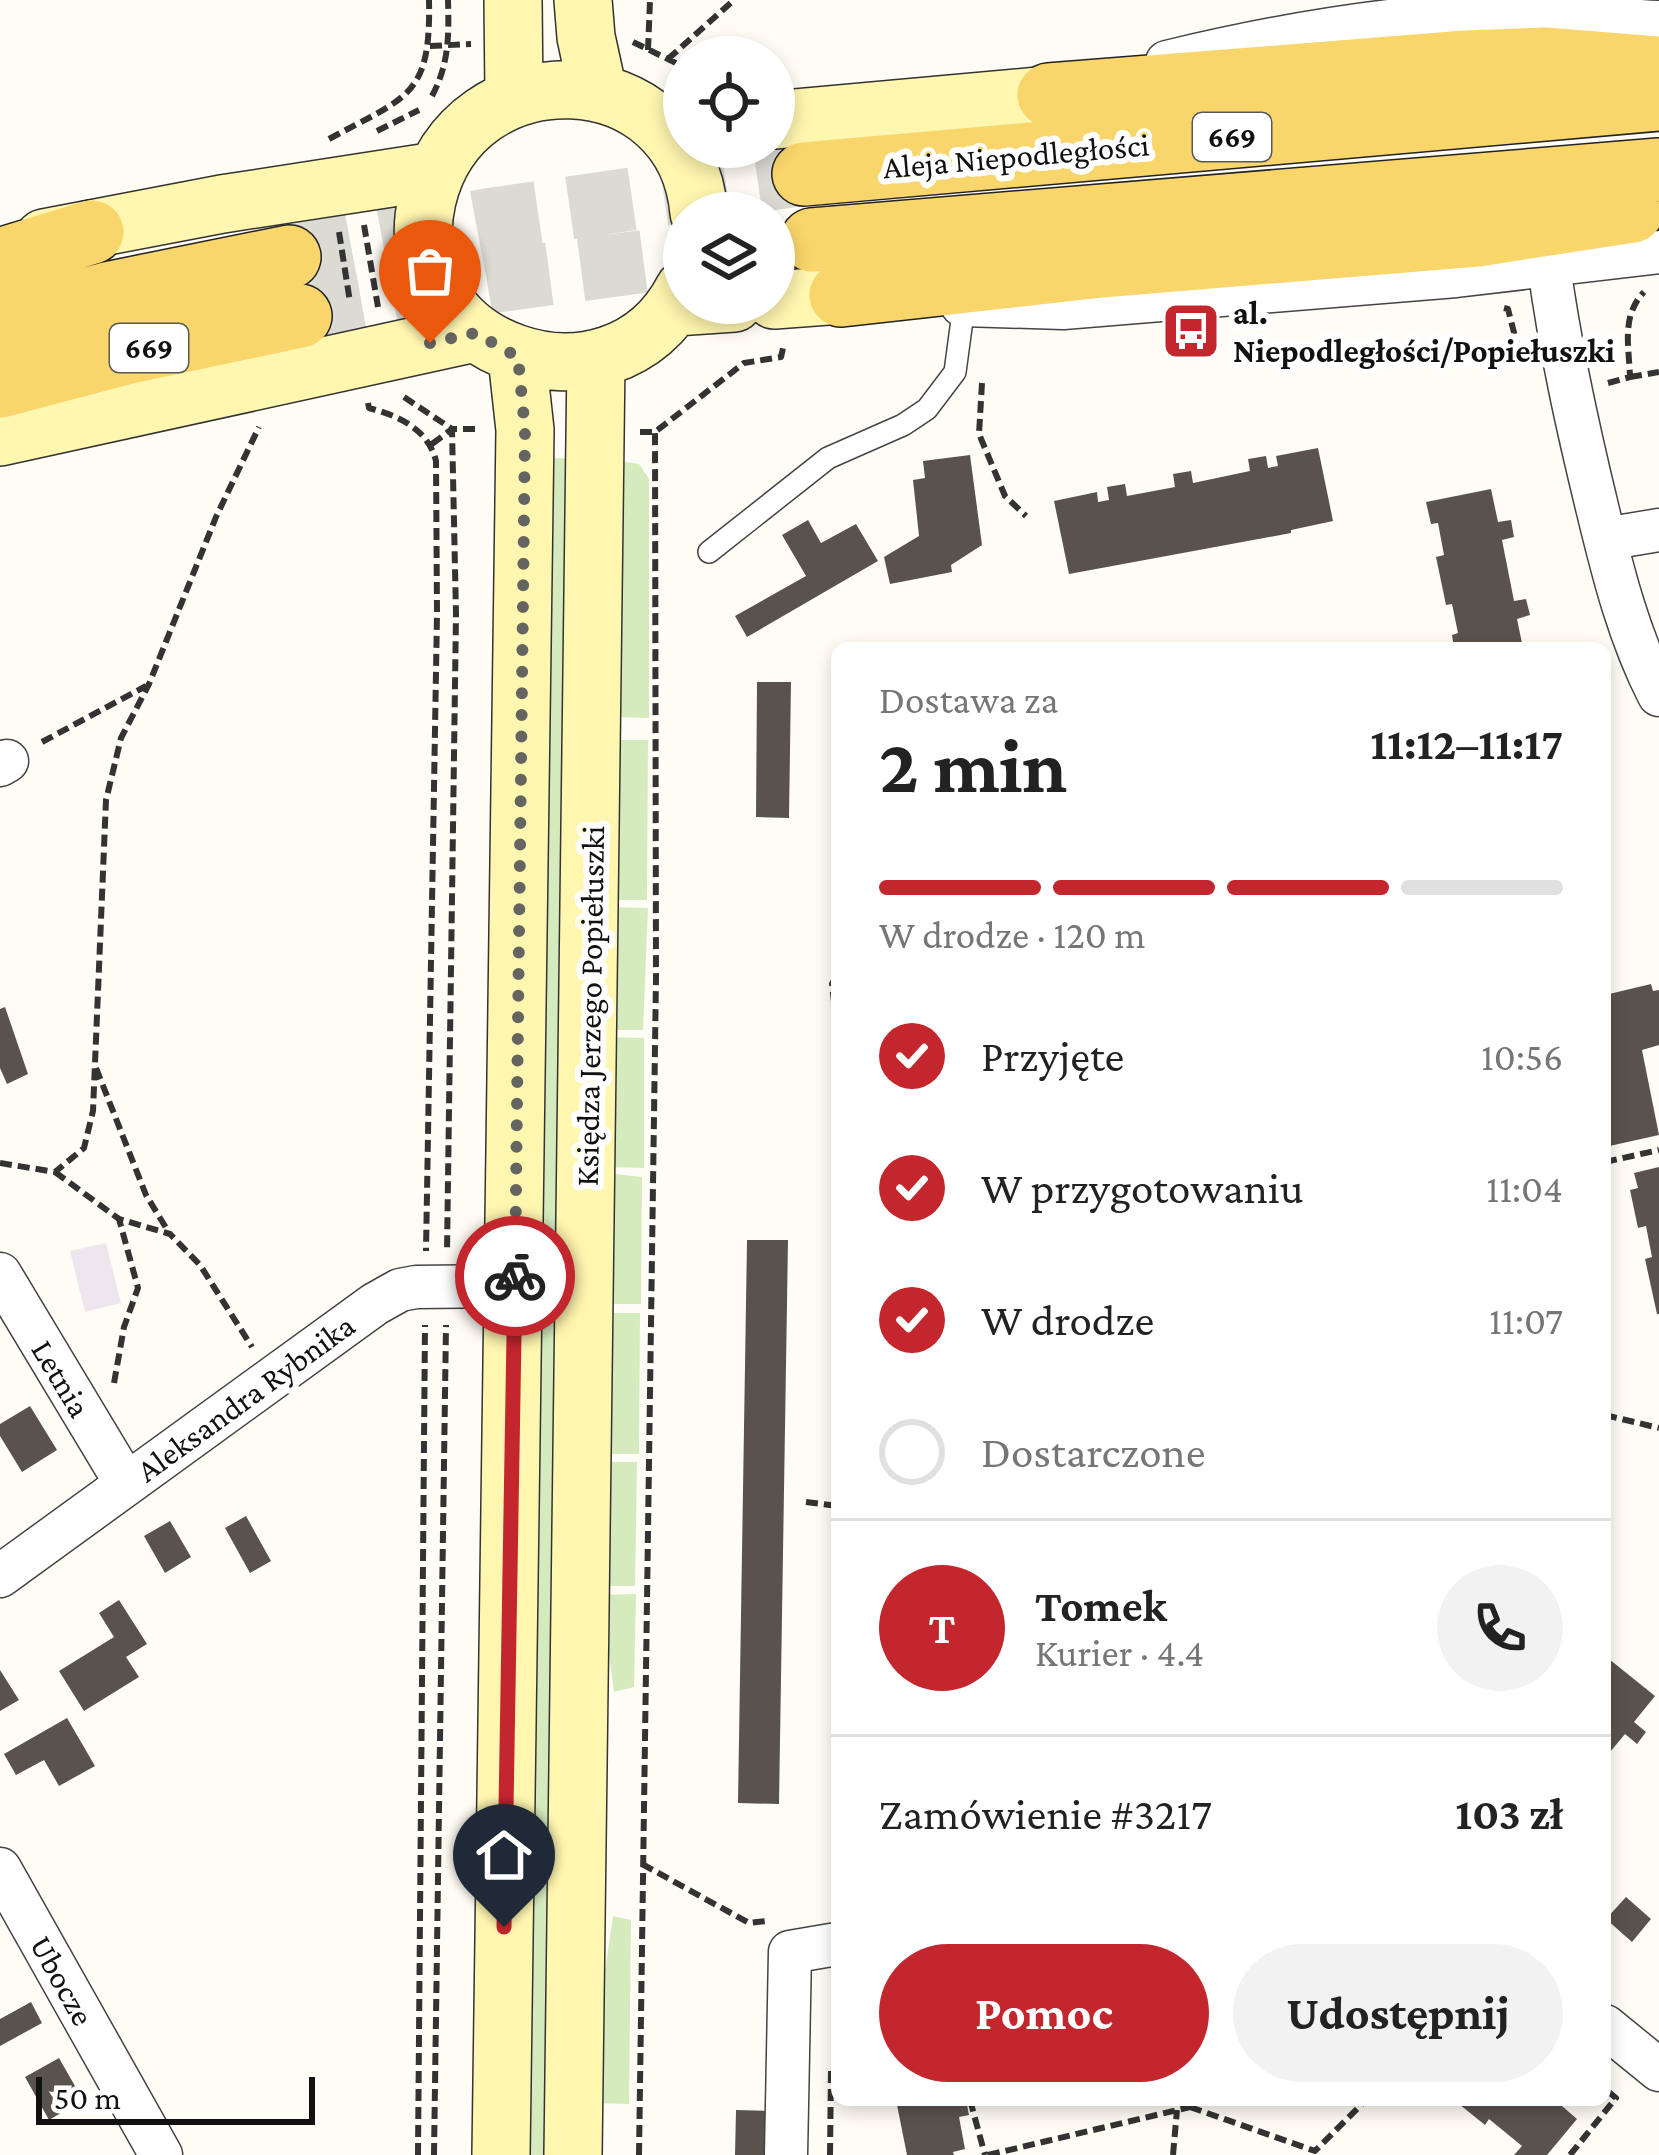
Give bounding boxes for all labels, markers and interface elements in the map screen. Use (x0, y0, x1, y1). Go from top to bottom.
map controls (663, 36, 795, 324)
button: locate (663, 36, 795, 168)
road number: 669 (1193, 113, 1271, 161)
street label: Aleja Niepodległości (881, 125, 1151, 186)
button: layers (663, 192, 795, 324)
pin (379, 220, 481, 343)
icon: bag (397, 238, 463, 304)
place label: al. Niepodległości/Popiełuszki (1233, 294, 1616, 369)
bus stop icon: al. Niepodległości/Popiełuszki (1160, 300, 1222, 362)
road number: 669 (110, 324, 188, 372)
text: Dostawa za (879, 678, 1059, 721)
text: 11:12–11:17 (1370, 719, 1563, 769)
text: 2 min (879, 722, 1067, 809)
street label: Księdza Jerzego Popiełuszki (568, 825, 611, 1187)
text: W drodze · 120 m (879, 913, 1146, 956)
icon: check (879, 1023, 945, 1089)
text: Przyjęte (981, 1031, 1124, 1081)
text: 10:56 (1481, 1035, 1563, 1078)
icon: check (879, 1155, 945, 1221)
text: W przygotowaniu (981, 1163, 1304, 1213)
text: 11:04 (1486, 1167, 1563, 1210)
courier (455, 1216, 575, 1336)
icon: bike (482, 1243, 548, 1309)
icon: check (879, 1287, 945, 1353)
text: W drodze (981, 1295, 1154, 1345)
text: 11:07 (1489, 1299, 1563, 1342)
street label: Aleksandra Rybnika (129, 1306, 361, 1489)
street label: Letnia (24, 1333, 99, 1424)
text: Dostarczone (981, 1427, 1206, 1477)
button: phone (1437, 1565, 1563, 1691)
text: Tomek (1035, 1581, 1167, 1631)
text: T (929, 1603, 955, 1653)
text: Kurier · 4.4 (1035, 1631, 1204, 1674)
text: Zamówienie #3217 (879, 1789, 1212, 1839)
text: 103 zł (1455, 1789, 1563, 1839)
pin (453, 1804, 555, 1927)
icon: home (471, 1822, 537, 1888)
street label: Ubocze (23, 1929, 102, 2032)
button: Pomoc (879, 1944, 1209, 2082)
button: Udostępnij (1233, 1944, 1563, 2082)
scale bar (36, 2071, 315, 2124)
text: 50 m (54, 2079, 121, 2116)

